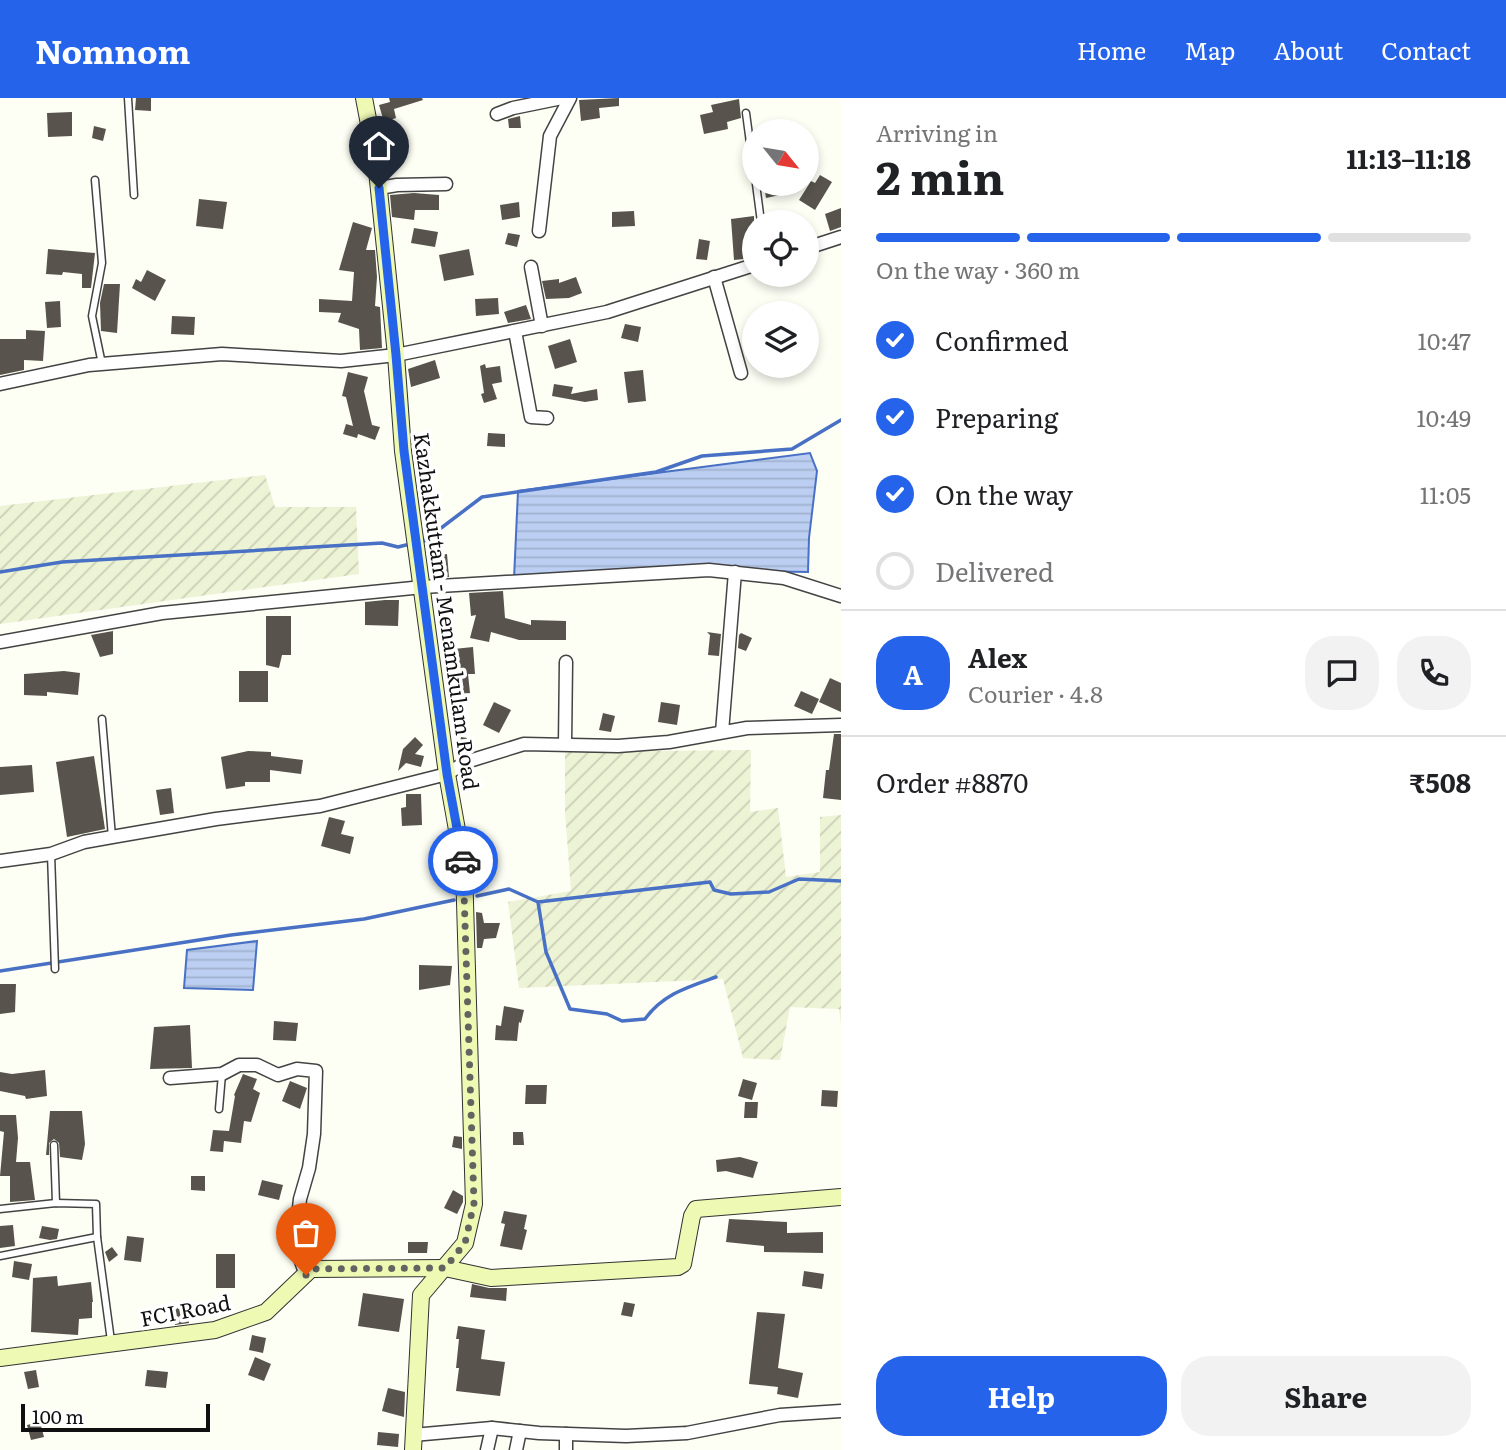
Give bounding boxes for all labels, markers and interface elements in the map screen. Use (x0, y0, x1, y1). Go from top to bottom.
text: Nomnom (35, 25, 190, 74)
text: Home (1077, 32, 1146, 67)
text: Map (1184, 32, 1235, 67)
text: About (1273, 32, 1343, 67)
text: Contact (1381, 32, 1471, 67)
text: Arriving in (876, 115, 998, 149)
pin (349, 116, 409, 188)
north arrow (742, 119, 819, 196)
map controls (742, 119, 819, 378)
icon: home (360, 127, 398, 165)
text: 11:13–11:18 (1346, 138, 1471, 177)
text: 2 min (876, 141, 1005, 209)
button: locate (742, 210, 819, 287)
text: On the way · 360 m (876, 252, 1080, 286)
button: layers (742, 301, 819, 378)
text: Confirmed (935, 320, 1069, 359)
icon: check (876, 321, 914, 359)
text: 10:47 (1418, 323, 1471, 357)
text: Preparing (935, 397, 1058, 436)
icon: check (876, 398, 914, 436)
text: 10:49 (1416, 400, 1471, 434)
street label: Kazhakkuttam - Menamkulam Road (408, 430, 488, 792)
text: On the way (935, 474, 1073, 513)
icon: check (876, 475, 914, 513)
text: 11:05 (1420, 477, 1471, 511)
text: Delivered (935, 551, 1054, 590)
button: chat (1305, 636, 1379, 710)
button: phone (1397, 636, 1471, 710)
text: Alex (968, 637, 1027, 676)
text: A (903, 654, 923, 693)
text: Courier · 4.8 (968, 676, 1103, 710)
text: Order #8870 (876, 762, 1028, 801)
text: ₹508 (1410, 762, 1471, 801)
courier (428, 826, 498, 896)
icon: car (444, 842, 482, 880)
pin (276, 1203, 336, 1275)
icon: bag (287, 1214, 325, 1252)
street label: FCI Road (137, 1285, 233, 1333)
button: Help (876, 1356, 1167, 1436)
button: Share (1181, 1356, 1471, 1436)
scale bar (21, 1401, 210, 1433)
text: 100 m (32, 1402, 84, 1430)

